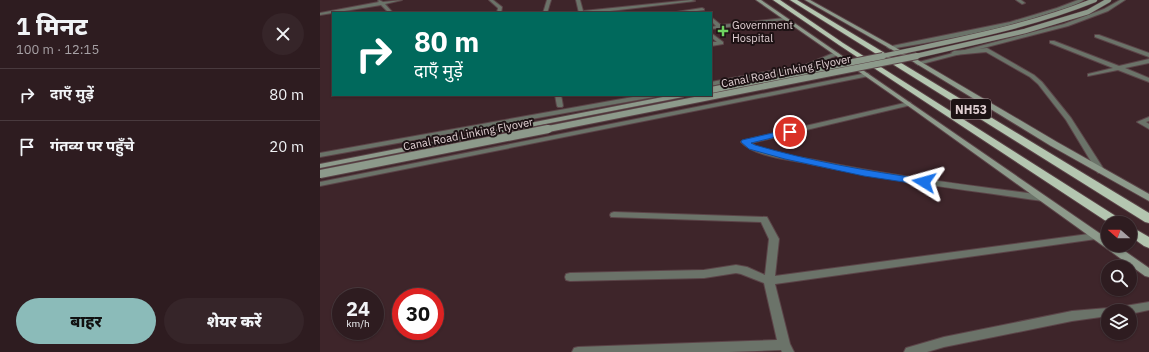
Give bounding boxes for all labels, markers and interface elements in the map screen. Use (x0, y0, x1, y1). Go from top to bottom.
text: 1 मिनट (16, 10, 88, 42)
button: close (262, 13, 304, 55)
place label: Government Hospital (732, 18, 793, 45)
text: 80 m (414, 23, 479, 60)
marker: Government Hospital (717, 25, 729, 37)
icon: right (348, 28, 400, 80)
text: 100 m · 12:15 (16, 41, 99, 58)
street label: Canal Road Linking Flyover (720, 52, 852, 90)
text: दाएँ मुड़ें (414, 59, 463, 82)
icon: right (16, 84, 38, 106)
text: दाएँ मुड़ें (50, 84, 94, 103)
text: 80 m (269, 85, 304, 104)
road number: NH53 (951, 99, 991, 119)
street label: Canal Road Linking Flyover (402, 115, 534, 153)
pin (773, 115, 807, 149)
icon: arrive (779, 121, 801, 143)
icon: arrive (16, 136, 38, 158)
text: गंतव्य पर पहुँचे (50, 136, 134, 155)
text: 20 m (269, 137, 304, 156)
position arrow (903, 161, 945, 203)
north arrow (1101, 216, 1137, 252)
map controls (1101, 216, 1137, 340)
button: search (1101, 260, 1137, 296)
speed limit sign: 30 (392, 288, 444, 340)
text: 24 (346, 295, 370, 322)
button: बाहर (16, 298, 156, 344)
button: शेयर करें (164, 298, 304, 344)
button: layers (1101, 304, 1137, 340)
text: km/h (346, 317, 370, 330)

